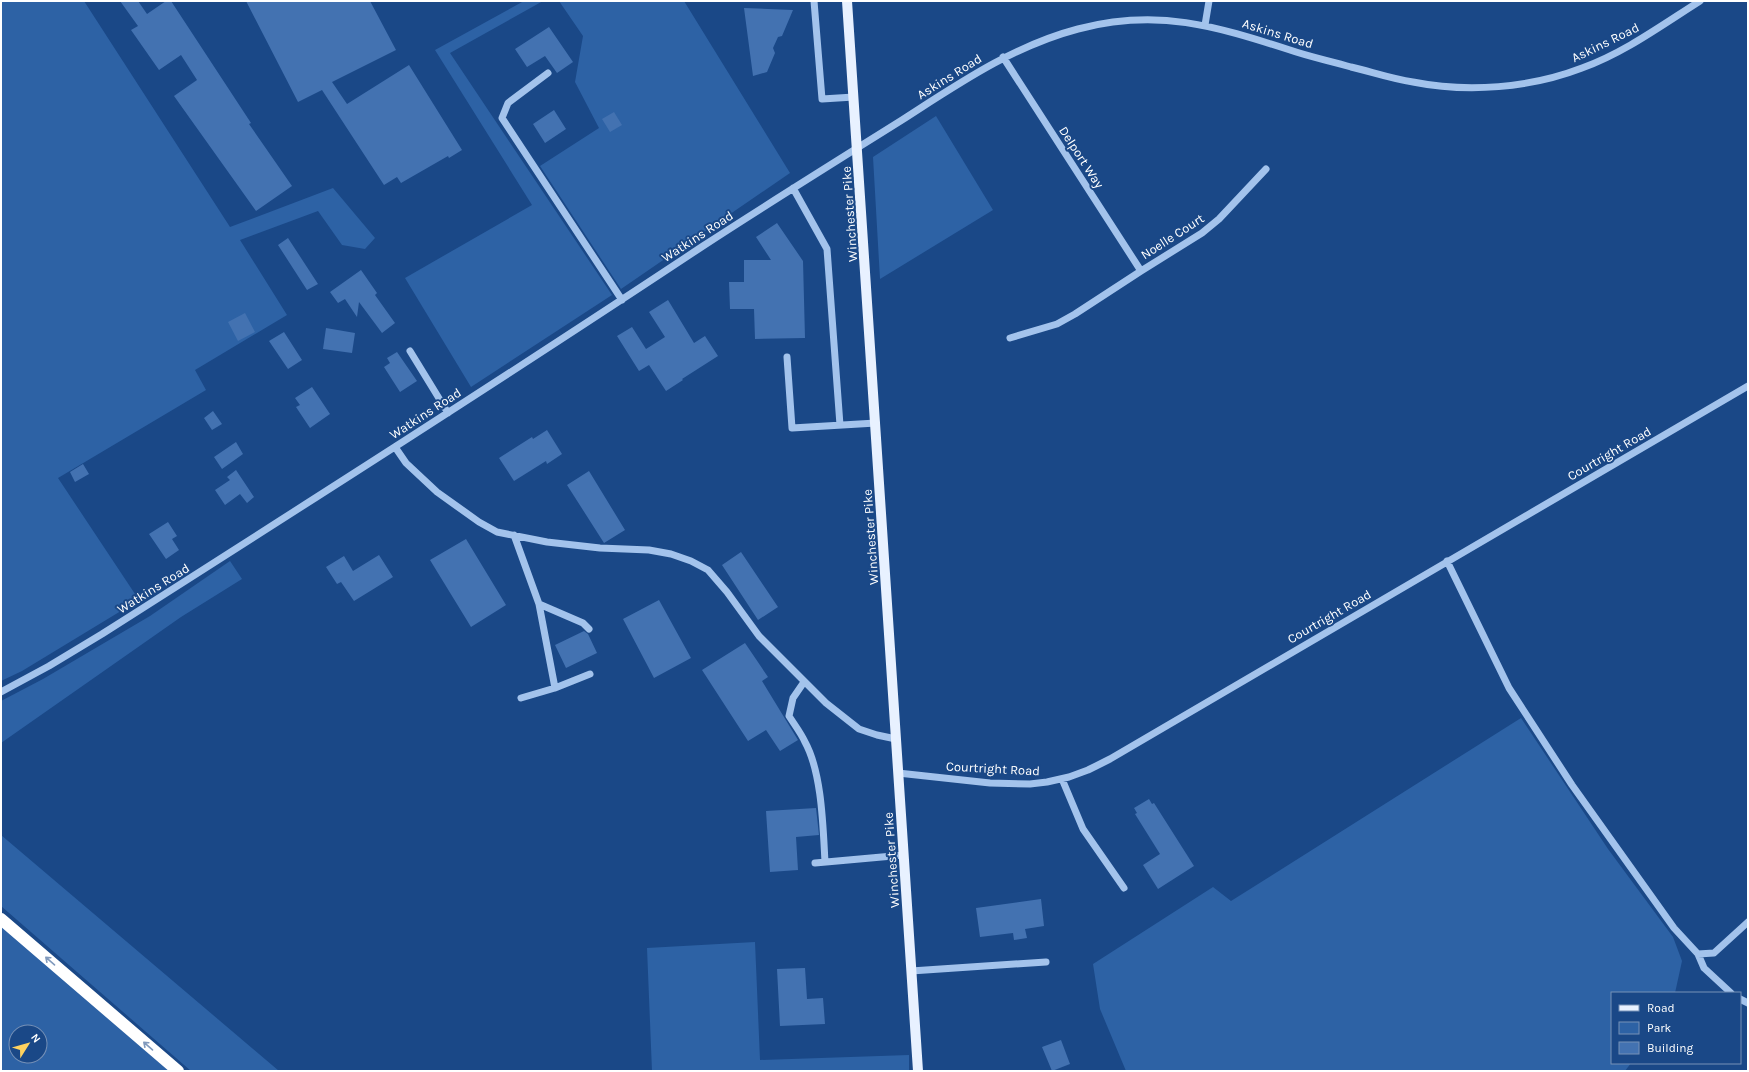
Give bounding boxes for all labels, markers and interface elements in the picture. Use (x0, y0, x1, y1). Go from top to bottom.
street label: Askins Road (1241, 16, 1315, 51)
street label: Askins Road (1569, 20, 1641, 65)
street label: Askins Road (914, 51, 984, 102)
street label: Delport Way (1056, 124, 1107, 191)
street label: Winchester Pike (839, 165, 860, 262)
street label: Watkins Road (659, 208, 736, 265)
street label: Noelle Court (1138, 210, 1207, 262)
street label: Watkins Road (387, 385, 464, 442)
street label: Courtright Road (1565, 423, 1654, 483)
street label: Winchester Pike (860, 488, 881, 585)
street label: Watkins Road (114, 560, 192, 617)
street label: Courtright Road (1285, 586, 1374, 646)
street label: Courtright Road (946, 759, 1040, 778)
street label: Winchester Pike (881, 811, 902, 908)
one-way arrow (45, 956, 55, 965)
legend (1611, 992, 1741, 1064)
text: Road (1647, 1001, 1675, 1015)
text: Park (1647, 1021, 1672, 1035)
north arrow (8, 1024, 48, 1064)
text: N (28, 1031, 43, 1045)
one-way arrow (143, 1041, 154, 1050)
text: Building (1647, 1041, 1694, 1055)

